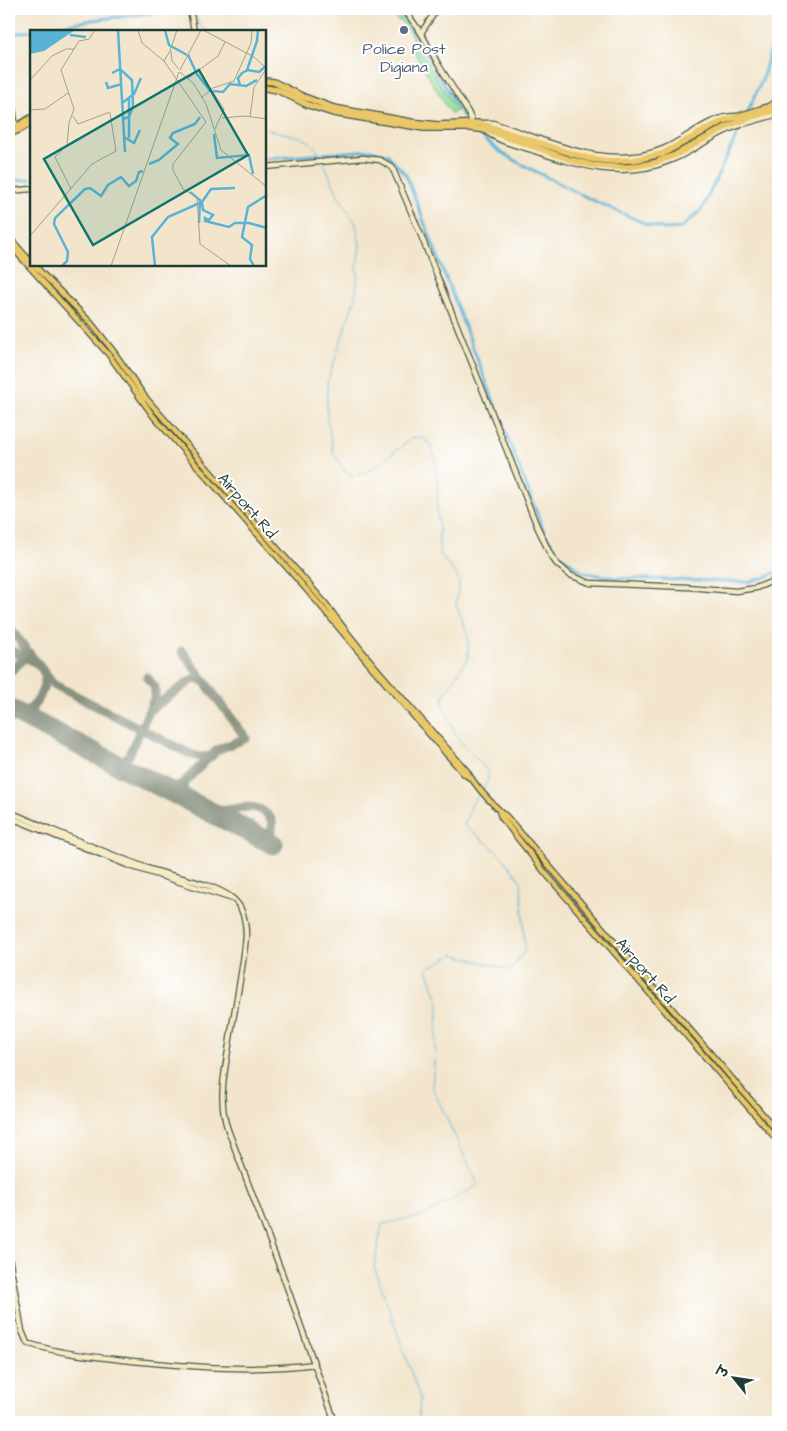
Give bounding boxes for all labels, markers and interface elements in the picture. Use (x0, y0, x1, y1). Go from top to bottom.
marker: Police Post Digiana (398, 24, 410, 36)
inset map (30, 30, 266, 266)
place label: Police Post Digiana (362, 38, 446, 79)
street label: Airport Rd (212, 468, 282, 543)
street label: Airport Rd (610, 933, 680, 1008)
north arrow (710, 1354, 760, 1404)
text: उ (712, 1362, 735, 1383)

